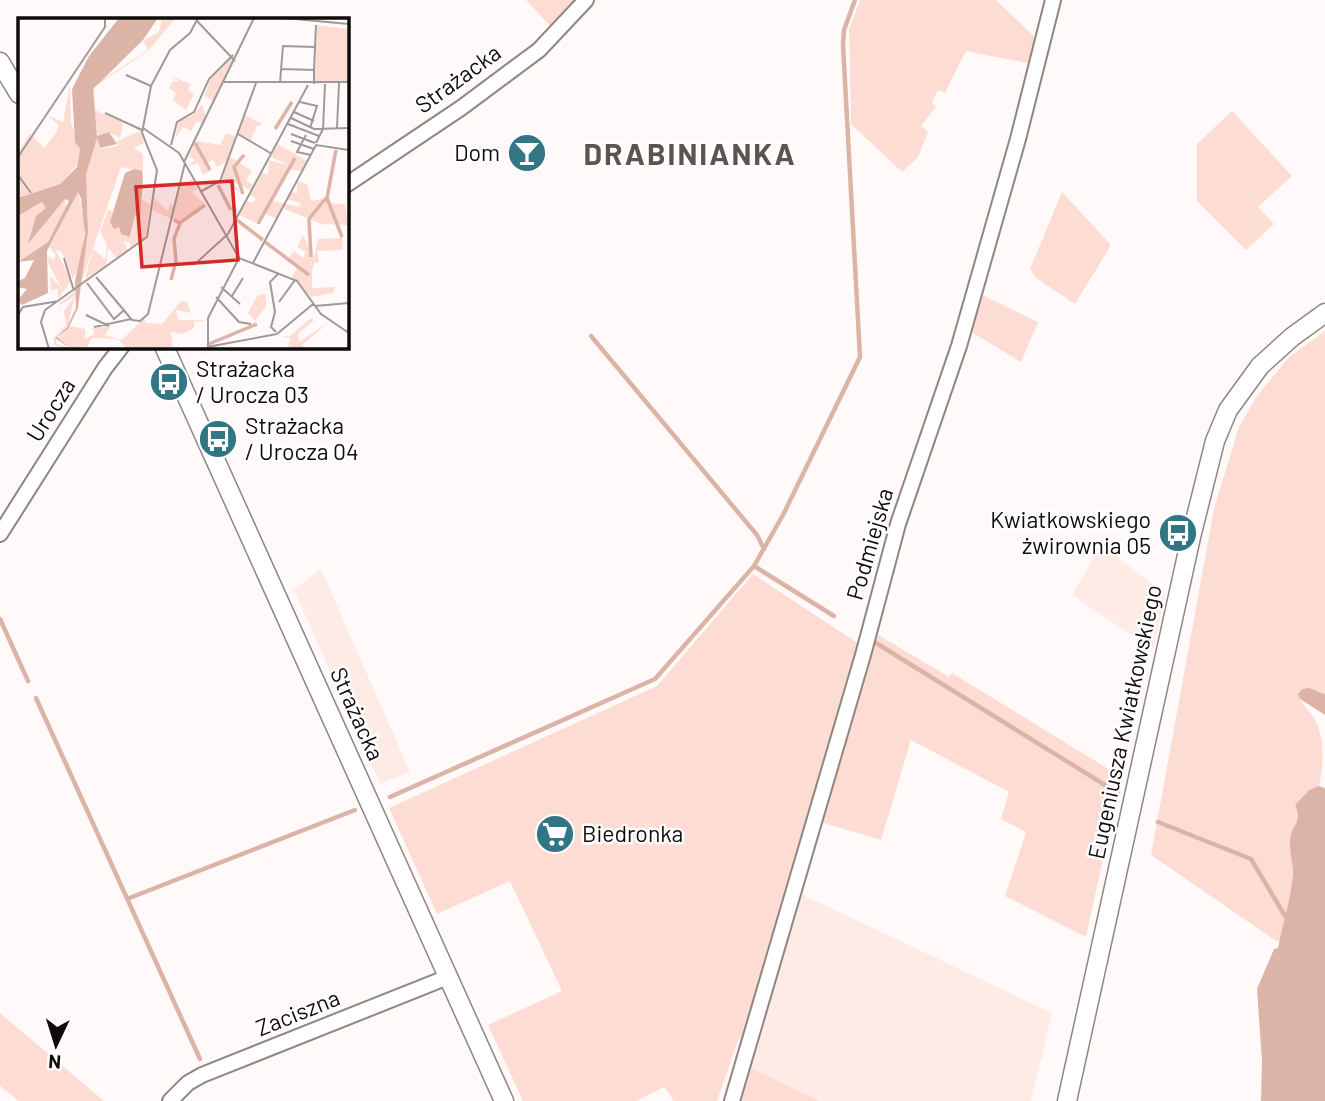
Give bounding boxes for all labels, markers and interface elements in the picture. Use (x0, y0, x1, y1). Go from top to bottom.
inset map (18, 18, 348, 348)
street label: Strażacka (409, 38, 506, 119)
bar icon: Dom (506, 132, 548, 174)
district label: DRABINIANKA (583, 135, 797, 171)
place label: Dom (454, 138, 500, 166)
place label: Strażacka / Urocza 03 (196, 354, 309, 408)
bus stop icon: Strażacka / Urocza 03 (148, 361, 190, 403)
street label: Urocza (20, 372, 80, 446)
place label: Strażacka / Urocza 04 (245, 411, 359, 465)
bus stop icon: Strażacka / Urocza 04 (197, 418, 239, 460)
street label: Podmiejska (840, 484, 898, 603)
place label: Kwiatkowskiego żwirownia 05 (990, 505, 1151, 559)
bus stop icon: Kwiatkowskiego żwirownia 05 (1157, 512, 1199, 554)
street label: Eugeniusza Kwiatkowskiego (1081, 582, 1167, 861)
street label: Strażacka (325, 663, 391, 764)
supermarket icon: Biedronka (534, 813, 576, 855)
place label: Biedronka (582, 819, 683, 847)
street label: Zaciszna (252, 983, 344, 1041)
north arrow (21, 1010, 91, 1080)
text: N (48, 1051, 62, 1074)

